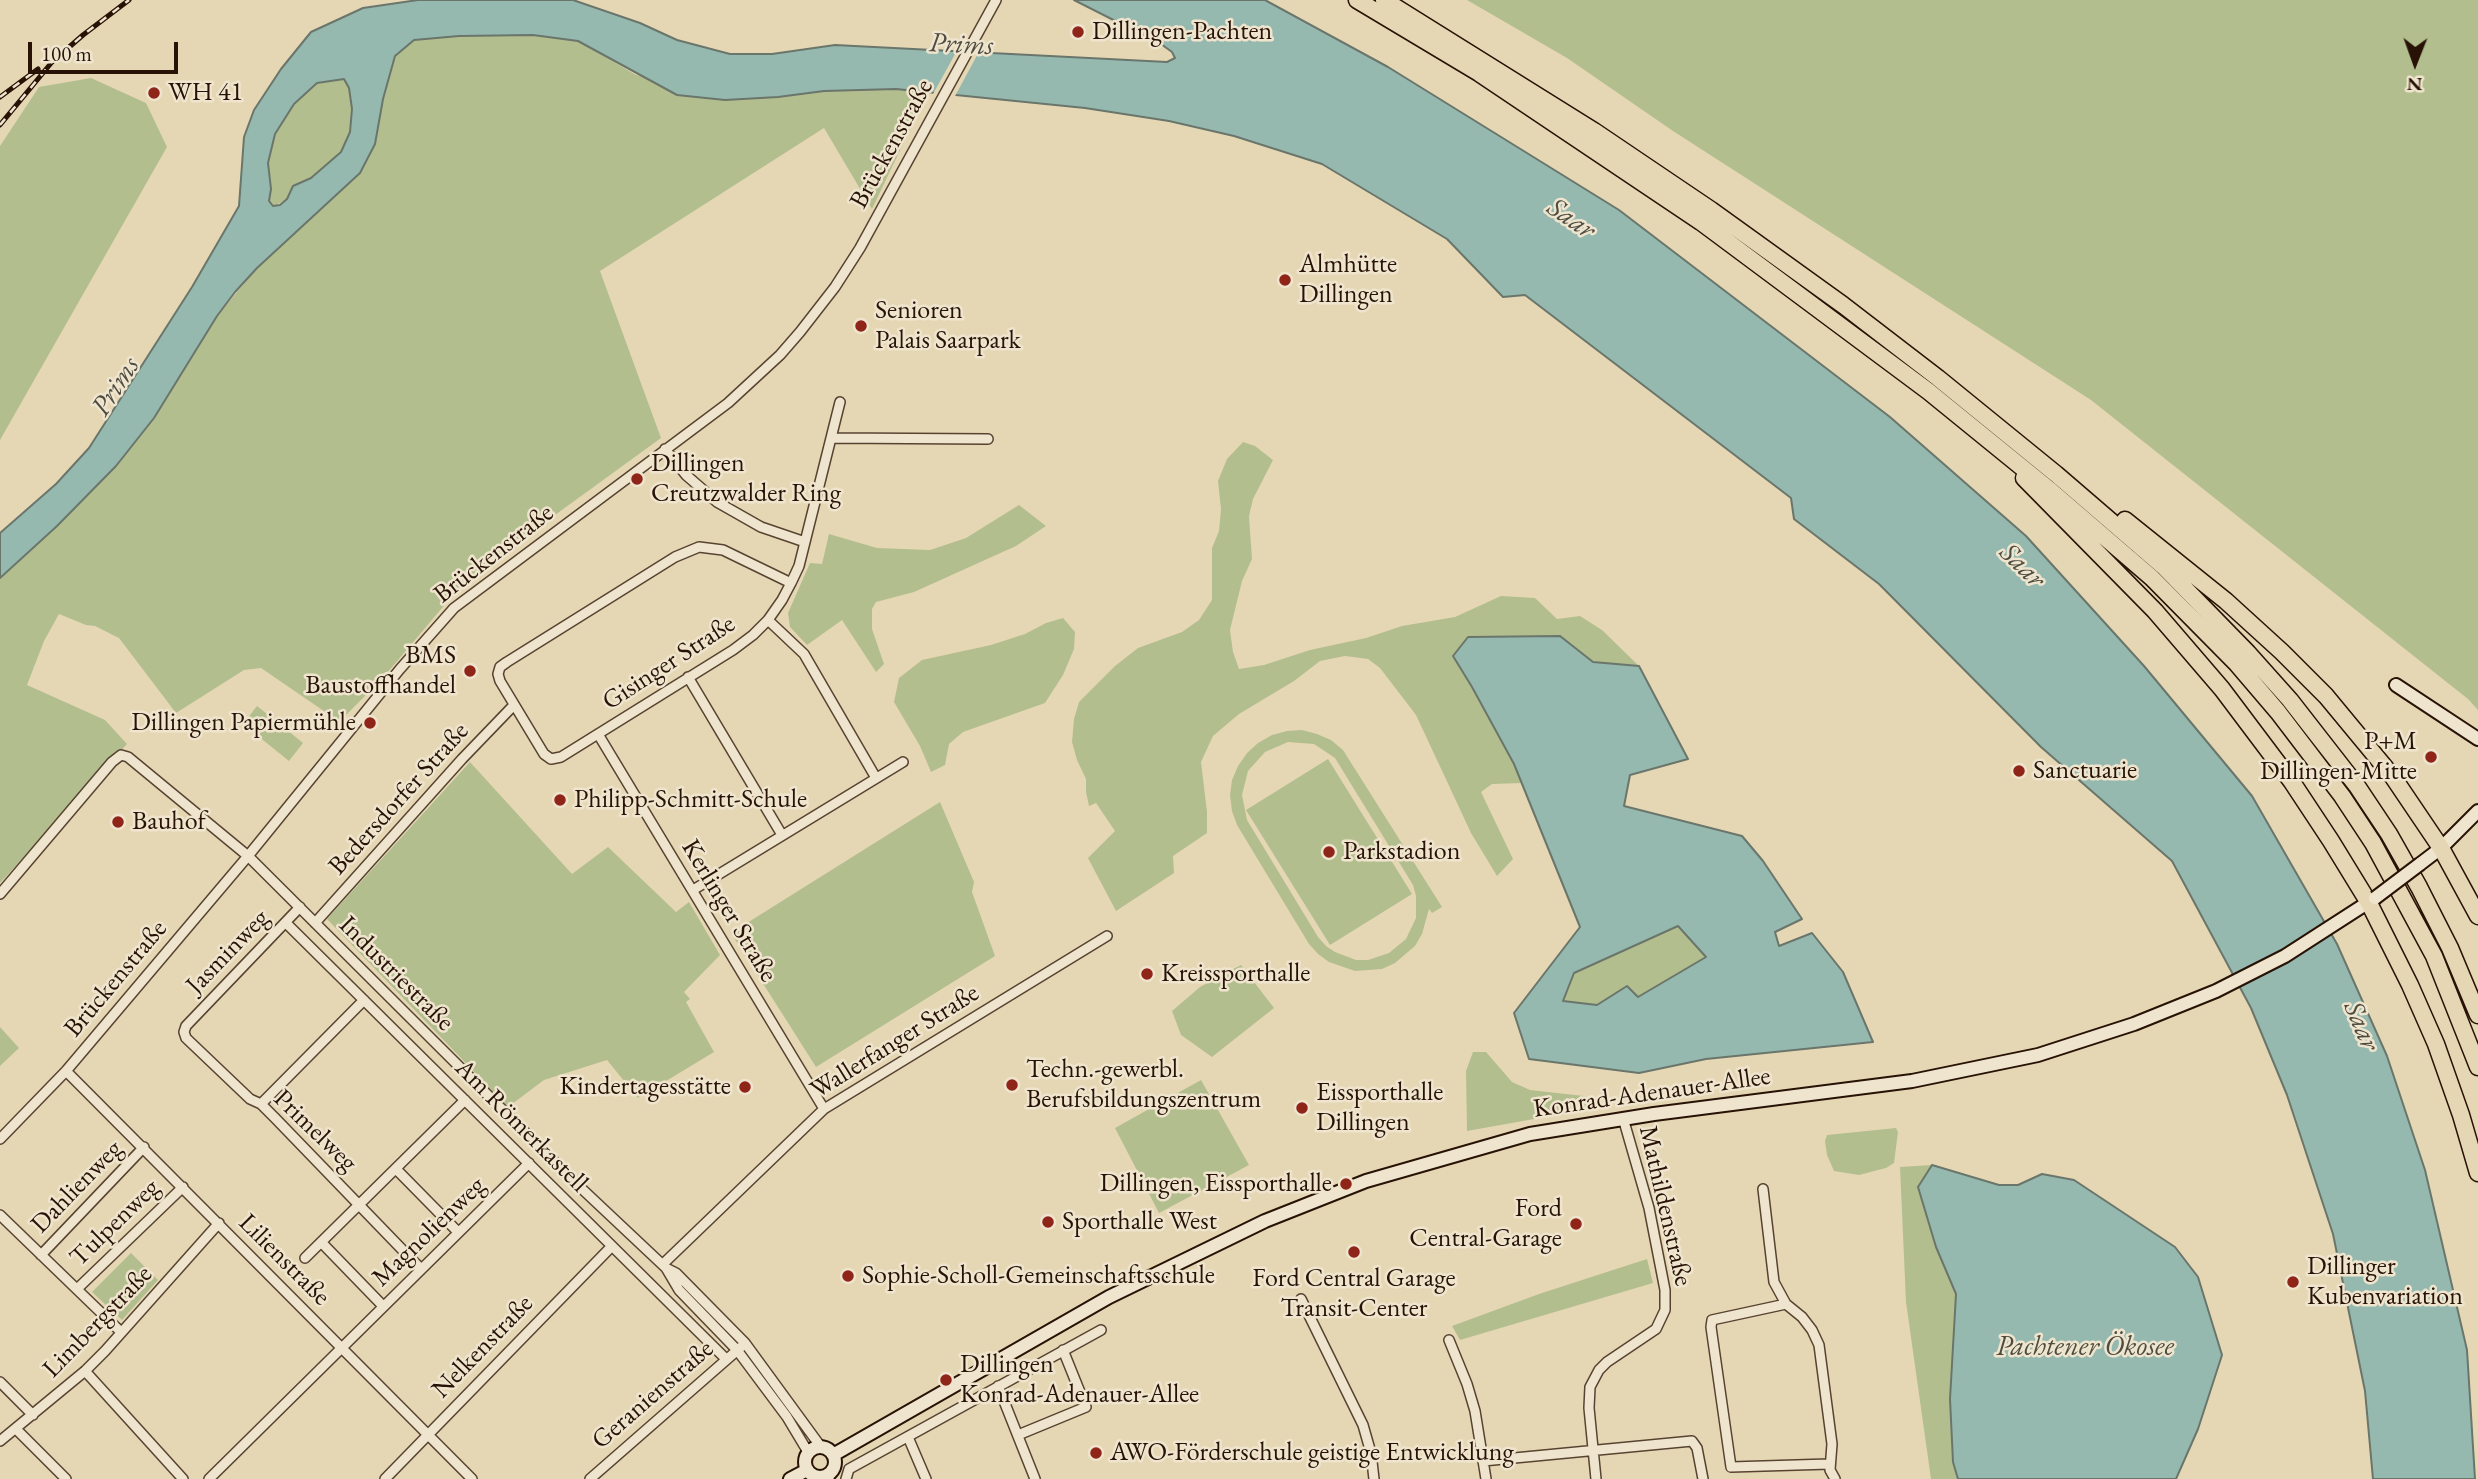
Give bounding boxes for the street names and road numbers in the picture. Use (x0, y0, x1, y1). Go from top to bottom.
street label: Brückenstraße (844, 74, 940, 214)
street label: Brückenstraße (428, 498, 560, 610)
street label: Gisinger Straße (597, 609, 741, 717)
street label: Bedersdorfer Straße (322, 716, 476, 882)
street label: Kerlinger Straße (674, 834, 784, 988)
street label: Jasminweg (180, 903, 276, 1001)
street label: Industriestraße (332, 910, 460, 1038)
street label: Brückenstraße (58, 914, 174, 1044)
street label: Wallerfanger Straße (805, 978, 985, 1106)
street label: Am Römerkastell (448, 1053, 594, 1199)
street label: Konrad-Adenauer-Allee (1531, 1061, 1773, 1125)
street label: Primelweg (267, 1083, 363, 1179)
street label: Mathildenstraße (1631, 1123, 1699, 1289)
street label: Dahlienweg (25, 1134, 129, 1240)
street label: Magnolienweg (366, 1170, 492, 1294)
street label: Tulpenweg (64, 1173, 166, 1273)
street label: Lilienstraße (232, 1208, 336, 1312)
street label: Limbergstraße (37, 1259, 159, 1385)
street label: Nelkenstraße (426, 1289, 540, 1405)
street label: Geranienstraße (586, 1334, 720, 1456)

